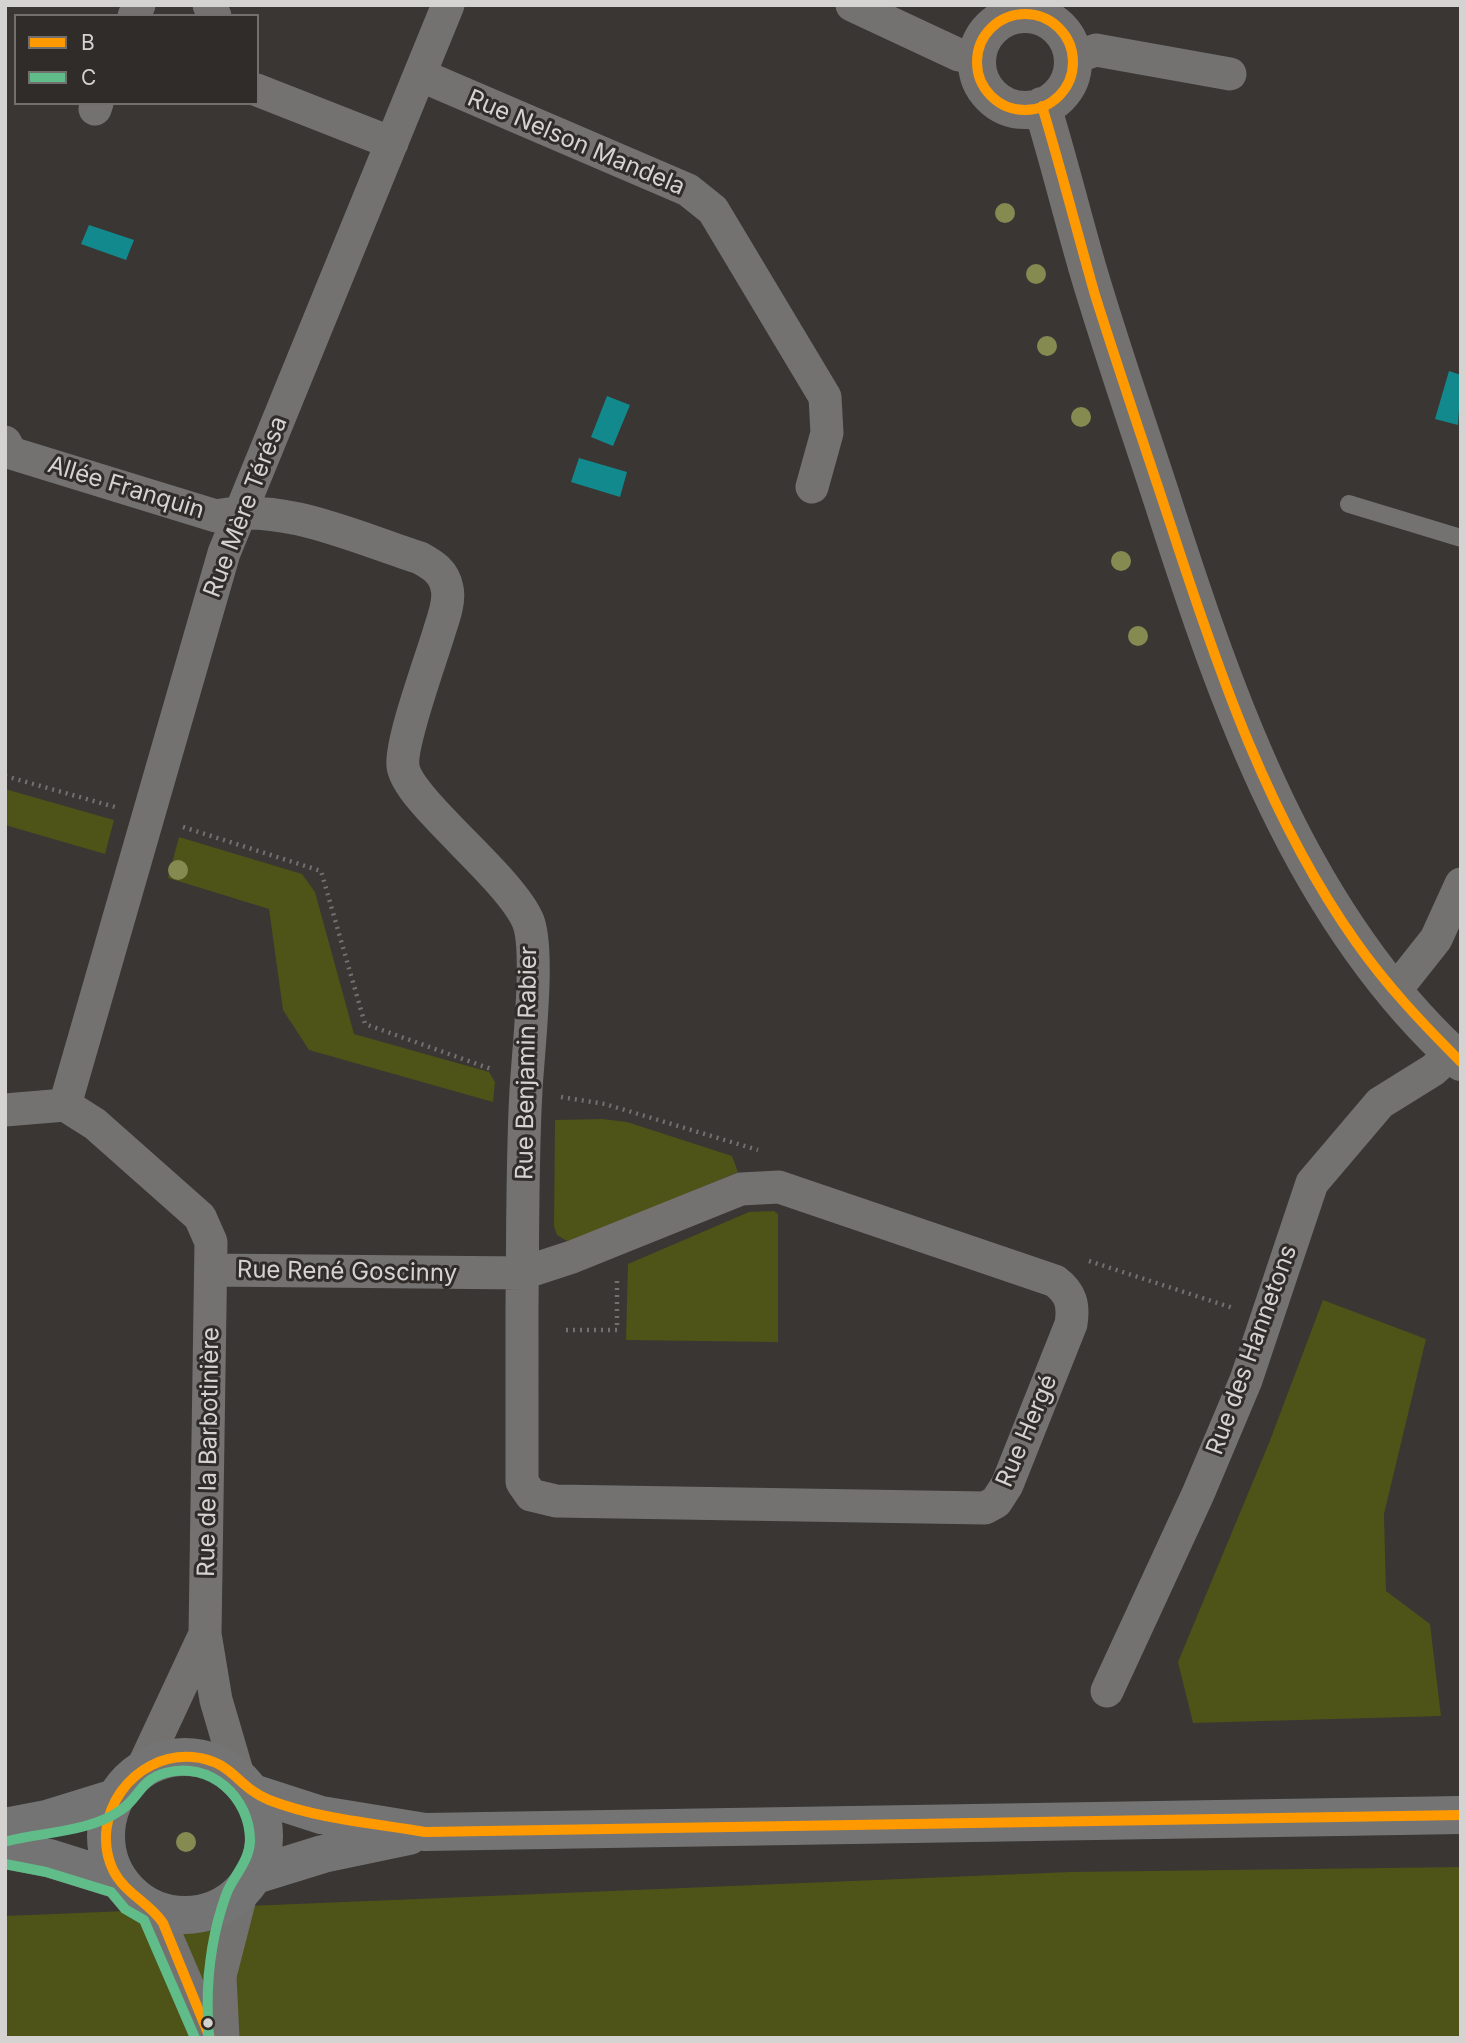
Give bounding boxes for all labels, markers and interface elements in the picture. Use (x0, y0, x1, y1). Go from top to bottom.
legend (14, 14, 259, 105)
text: B (81, 30, 95, 55)
text: C (81, 65, 96, 90)
street label: Rue Nelson Mandela (463, 84, 689, 202)
street label: Rue Mère Térésa (198, 412, 294, 602)
street label: Allée Franquin (44, 451, 208, 525)
street label: Rue Benjamin Rabier (511, 946, 543, 1180)
street label: Rue des Hannetons (1201, 1241, 1303, 1459)
street label: Rue René Goscinny (237, 1256, 457, 1288)
street label: Rue de la Barbotinière (192, 1327, 226, 1577)
street label: Rue Hergé (990, 1370, 1064, 1492)
unlabelled marker (201, 2016, 215, 2030)

